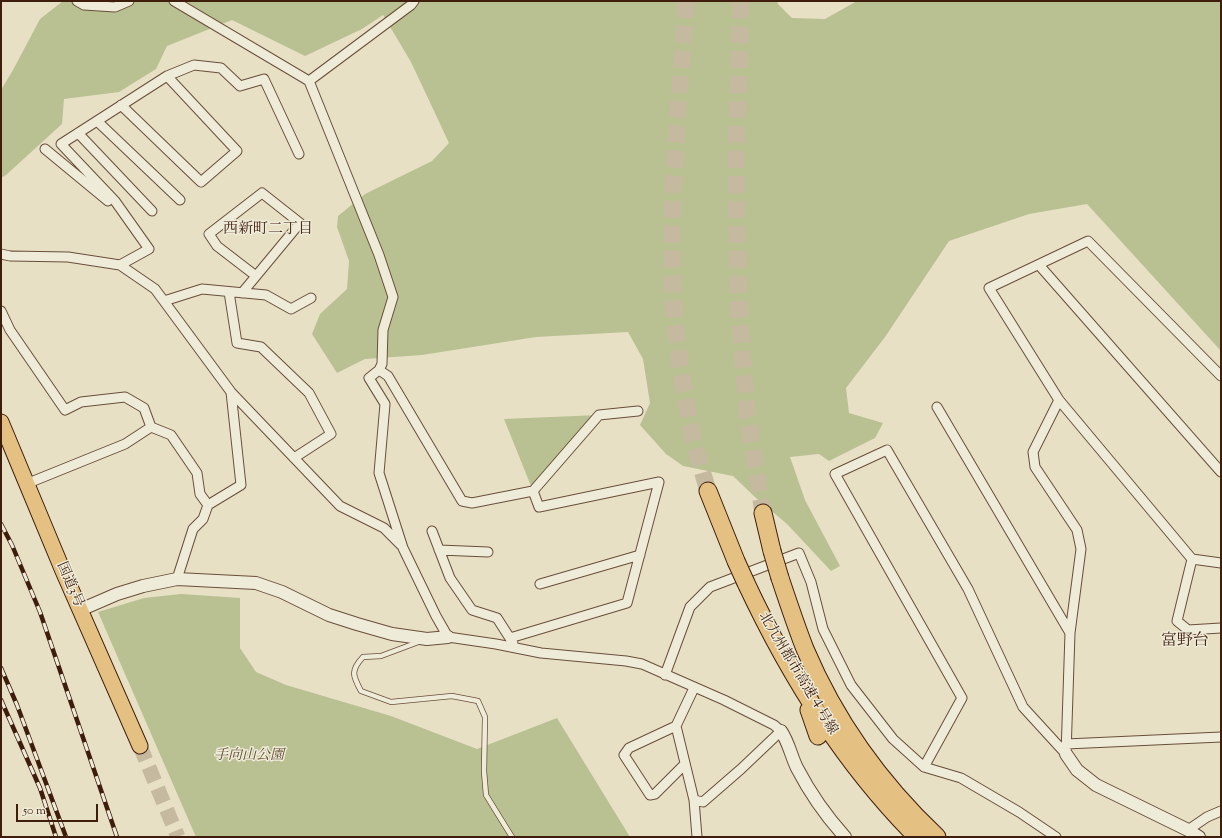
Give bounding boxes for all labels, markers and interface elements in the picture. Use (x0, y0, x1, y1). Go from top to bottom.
district label: 西新町二丁目 (223, 221, 313, 239)
street label: 国道3号 (52, 560, 86, 610)
street label: 北九州都市高速４号線 (754, 610, 840, 738)
district label: 富野台 (1161, 632, 1209, 652)
park label: 手向山公園 (214, 749, 284, 765)
scale bar (18, 796, 100, 822)
text: 50 m (23, 802, 46, 820)

